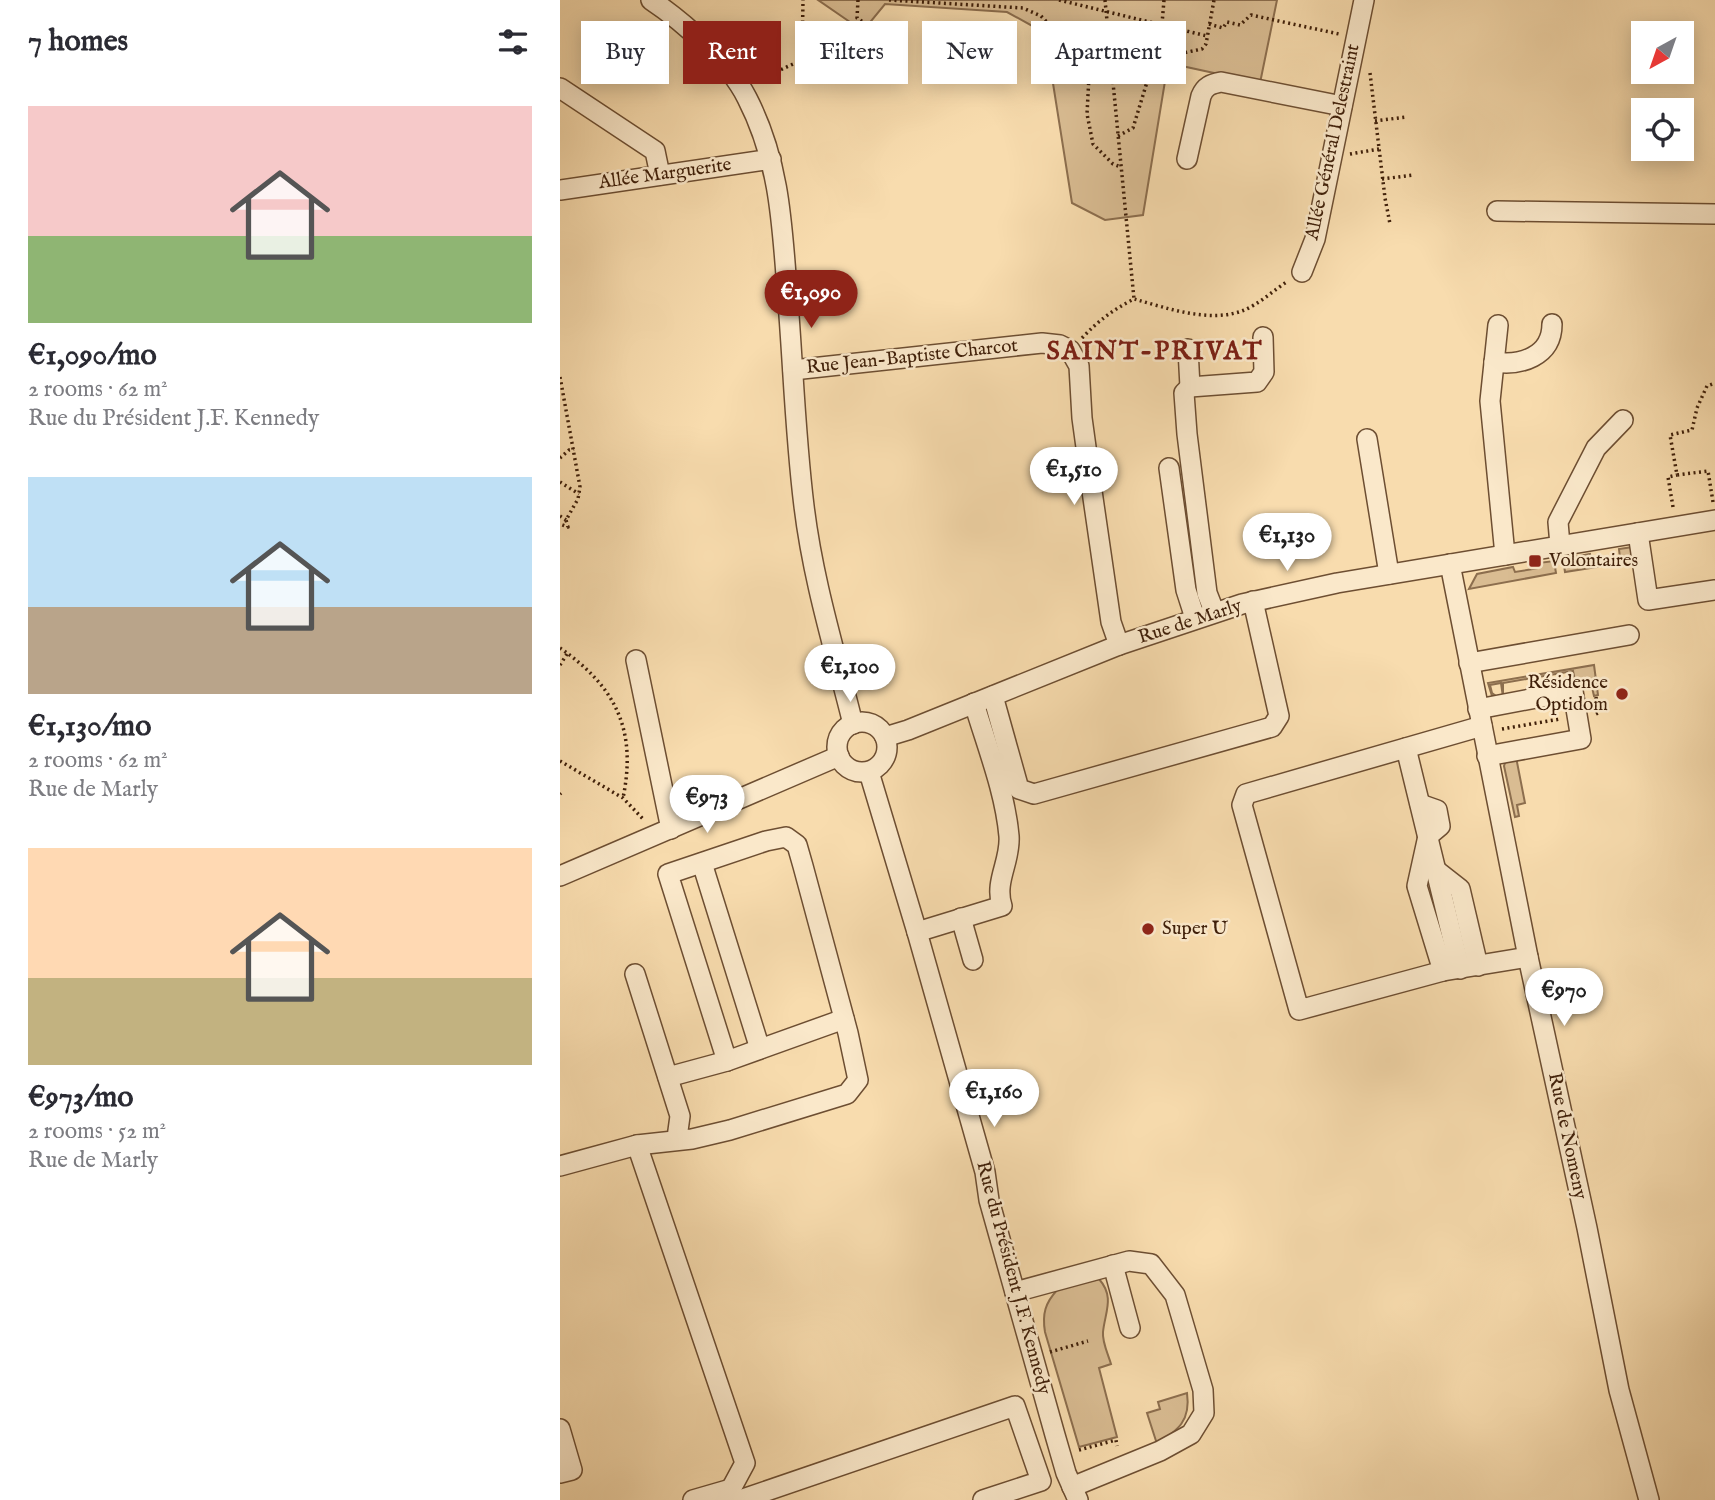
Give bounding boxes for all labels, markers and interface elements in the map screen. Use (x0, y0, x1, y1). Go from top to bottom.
chip: Buy (581, 21, 669, 84)
chip: Rent (683, 21, 781, 84)
chip: Filters (795, 21, 908, 84)
chip: New (922, 21, 1017, 84)
chip: Apartment (1031, 21, 1186, 84)
north arrow (1631, 21, 1694, 84)
map controls (1631, 21, 1694, 161)
text: 7 homes (28, 23, 128, 61)
icon: filters (494, 23, 532, 61)
street label: Allée Général Delestraint (1300, 41, 1366, 243)
button: locate (1631, 98, 1694, 161)
icon: home (217, 152, 343, 278)
street label: Allée Marguerite (596, 153, 733, 195)
pin: €1,090 (754, 270, 868, 330)
text: €1,090 (781, 278, 841, 307)
street label: Rue Jean-Baptiste Charcot (805, 334, 1020, 380)
district label: SAINT-PRIVAT (1046, 335, 1264, 368)
text: €1,090/mo (28, 337, 157, 375)
text: 2 rooms · 62 m² (28, 375, 168, 404)
text: Rue du Président J.F. Kennedy (28, 404, 319, 433)
pin: €1,510 (1017, 448, 1131, 507)
text: €1,510 (1046, 455, 1102, 484)
pin: €1,130 (1230, 514, 1344, 573)
text: €1,130 (1259, 521, 1315, 550)
icon: home (217, 523, 343, 649)
place label: Volontaires (1548, 549, 1638, 573)
marker: Volontaires (1527, 553, 1543, 569)
street label: Rue de Marly (1135, 594, 1245, 650)
pin: €1,100 (793, 644, 907, 704)
text: €1,100 (820, 652, 880, 681)
place label: Résidence Optidom (1527, 671, 1608, 717)
marker: Résidence Optidom (1614, 686, 1630, 702)
text: €1,130/mo (28, 708, 151, 746)
text: 2 rooms · 62 m² (28, 746, 168, 775)
text: Rue de Marly (28, 775, 158, 804)
pin: €973 (666, 776, 748, 835)
text: €973 (686, 783, 728, 812)
icon: home (217, 894, 343, 1020)
place label: Super U (1162, 917, 1229, 941)
marker: Super U (1140, 921, 1156, 937)
pin: €970 (1523, 968, 1605, 1028)
text: €970 (1541, 976, 1587, 1005)
pin: €1,160 (937, 1070, 1051, 1129)
street label: Rue de Nomeny (1542, 1070, 1592, 1202)
text: €1,160 (965, 1077, 1023, 1106)
text: €973/mo (28, 1079, 133, 1117)
text: 2 rooms · 52 m² (28, 1117, 166, 1146)
text: Rue de Marly (28, 1146, 158, 1175)
street label: Rue du Président J.F. Kennedy (970, 1159, 1056, 1398)

